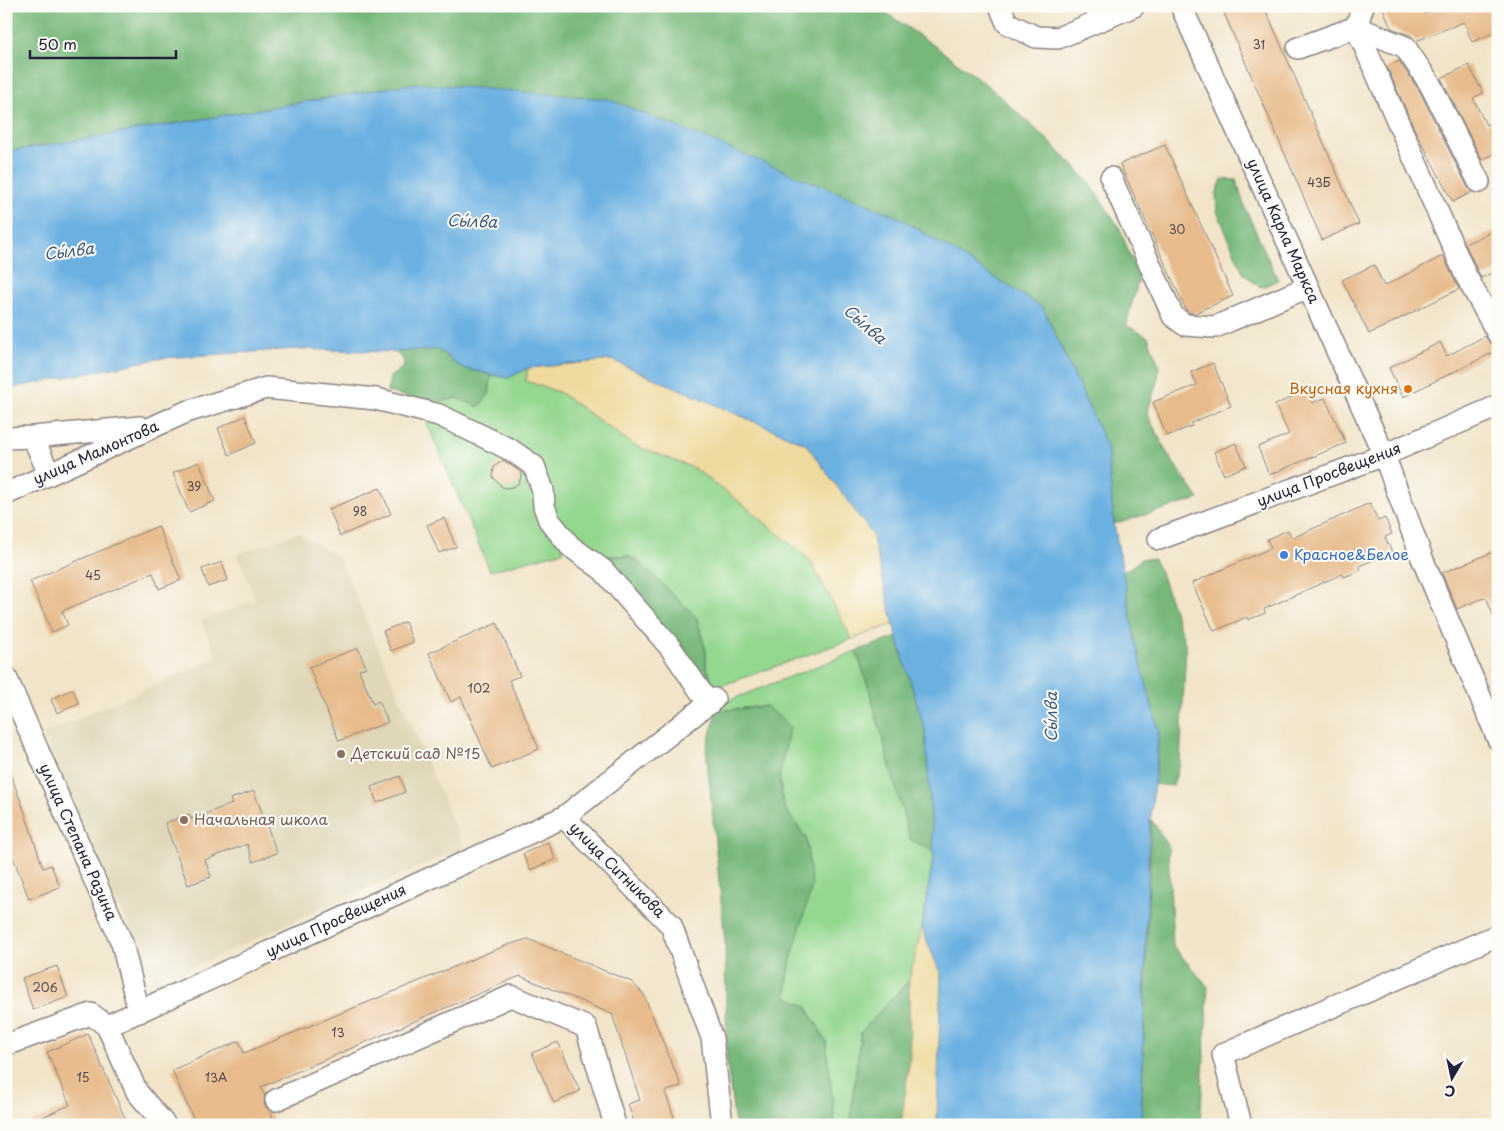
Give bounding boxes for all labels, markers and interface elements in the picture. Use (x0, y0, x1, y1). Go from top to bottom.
scale bar (30, 28, 176, 60)
text: 50 m (38, 32, 77, 55)
house number: 31 (1253, 35, 1265, 53)
street label: улица Карла Маркса (1242, 154, 1327, 307)
house number: 43Б (1307, 173, 1331, 191)
water label: Сы́лва (447, 207, 499, 233)
house number: 30 (1169, 220, 1186, 238)
water label: Сы́лва (43, 235, 96, 265)
water label: Сы́лва (839, 298, 893, 349)
place label: Вкусная кухня (1289, 376, 1398, 399)
marker: Вкусная кухня (1402, 383, 1414, 395)
street label: улица Мамонтова (29, 413, 163, 490)
street label: улица Просвещения (1253, 435, 1404, 512)
house number: 39 (187, 477, 201, 495)
house number: 98 (353, 502, 367, 520)
place label: Красное&Белое (1294, 542, 1409, 565)
marker: Красное&Белое (1278, 549, 1290, 561)
house number: 45 (85, 566, 101, 584)
house number: 102 (468, 679, 490, 697)
water label: Сы́лва (1038, 691, 1062, 742)
place label: Детский сад №15 (350, 741, 480, 764)
marker: Детский сад №15 (335, 748, 347, 760)
street label: улица Степана Разина (34, 759, 125, 924)
place label: Начальная школа (194, 807, 328, 830)
marker: Начальная школа (178, 814, 190, 826)
street label: улица Ситникова (565, 816, 672, 923)
street label: улица Просвещения (261, 877, 409, 962)
house number: 206 (32, 978, 58, 996)
house number: 13 (331, 1023, 345, 1041)
north arrow (1426, 1054, 1476, 1104)
house number: 15 (76, 1068, 90, 1086)
house number: 13А (205, 1068, 227, 1086)
text: С (1443, 1080, 1457, 1103)

